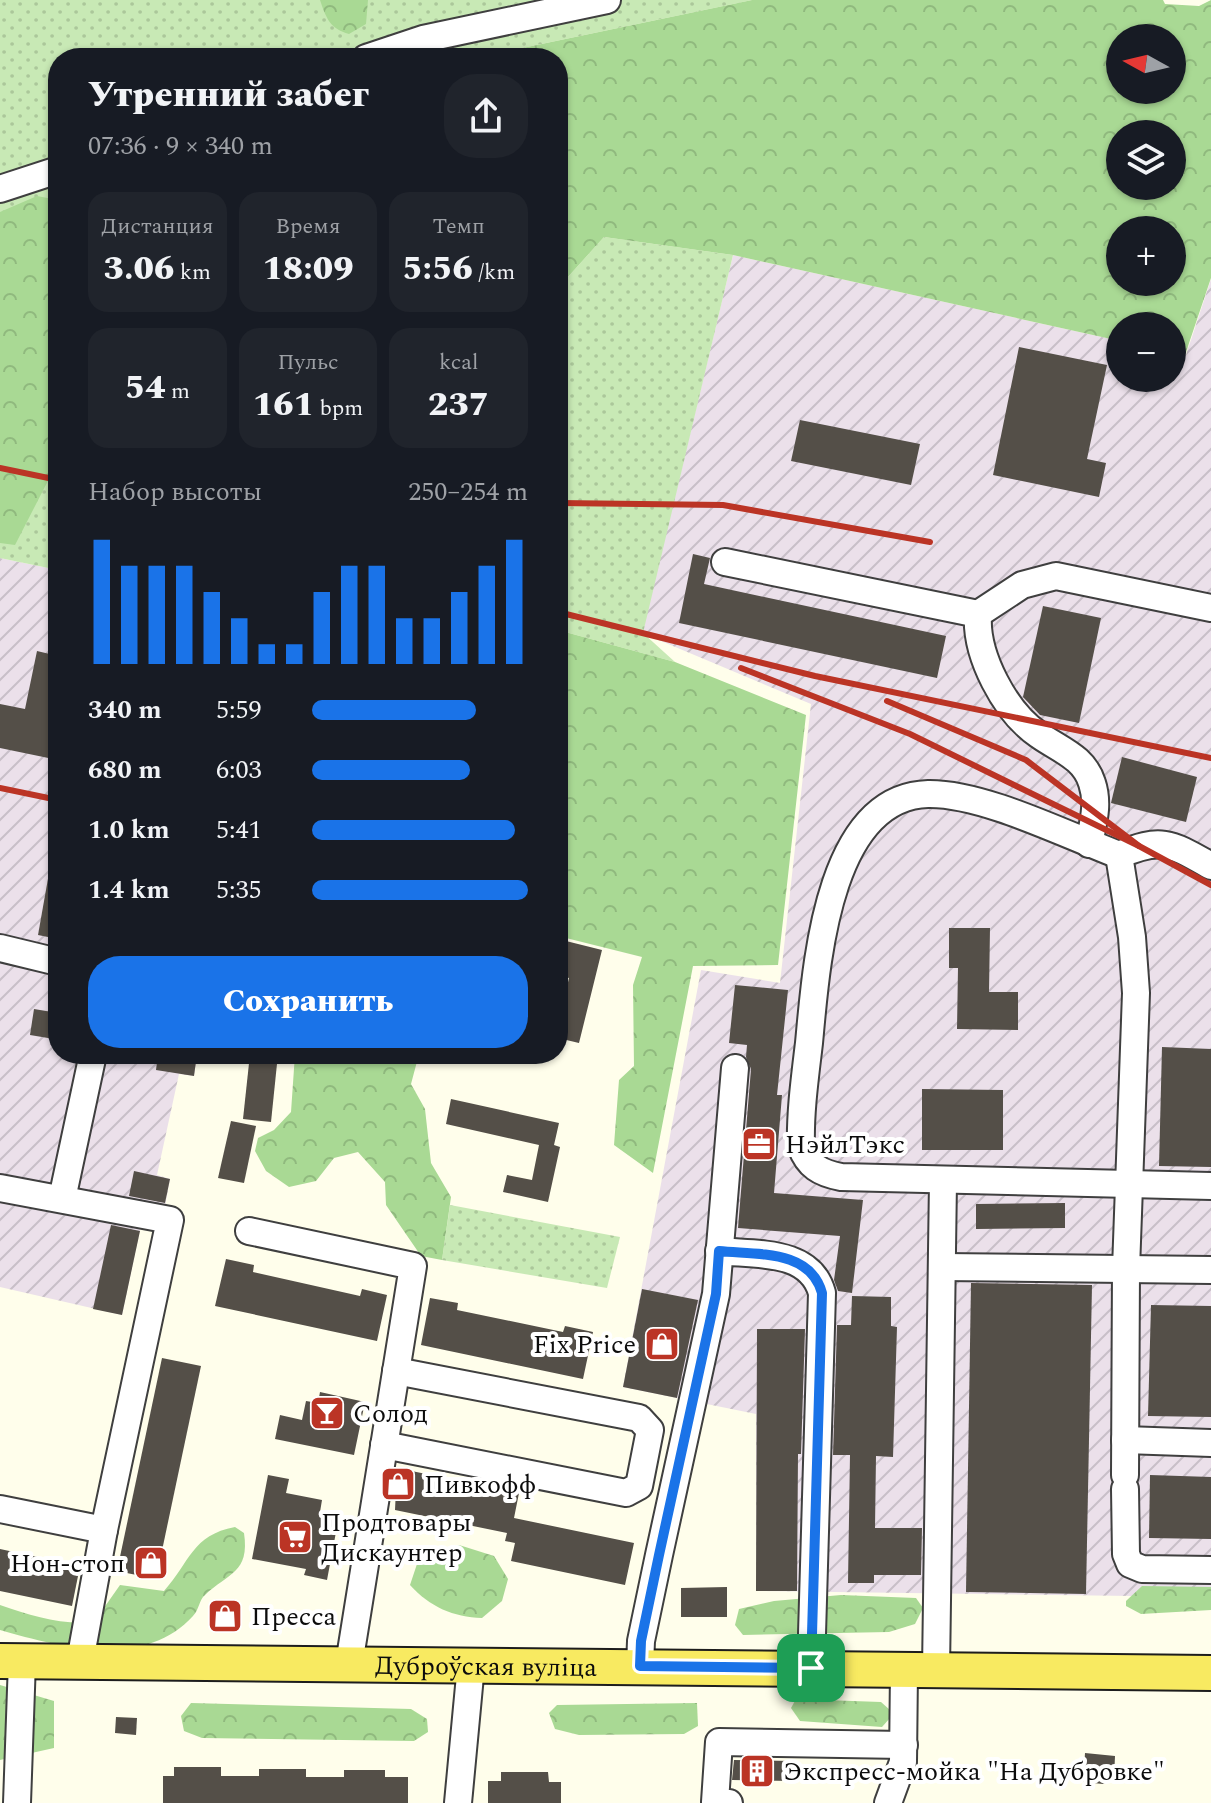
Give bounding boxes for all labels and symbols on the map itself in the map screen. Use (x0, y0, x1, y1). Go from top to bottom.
north arrow (1106, 24, 1186, 104)
office icon: НэйлТэкс (740, 1125, 778, 1163)
place label: НэйлТэкс (785, 1125, 905, 1165)
place label: Fix Price (533, 1325, 636, 1365)
shop icon: Fix Price (643, 1325, 681, 1363)
bar icon: Солод (308, 1394, 346, 1432)
place label: Солод (353, 1394, 428, 1434)
shop icon: Пивкофф (379, 1465, 417, 1503)
place label: Пивкофф (424, 1465, 536, 1505)
place label: Продтовары Дискаунтер (321, 1503, 471, 1573)
supermarket icon: Продтовары Дискаунтер (276, 1518, 314, 1556)
place label: Нон-стоп (10, 1544, 125, 1584)
shop icon: Нон-стоп (132, 1544, 170, 1582)
shop icon: Пресса (206, 1597, 244, 1635)
place label: Пресса (251, 1597, 337, 1637)
pin (777, 1634, 845, 1702)
street label: Дуброўская вуліца (375, 1646, 598, 1688)
building icon: Экспресс-мойка "На Дубровке" (738, 1752, 776, 1790)
place label: Экспресс-мойка "На Дубровке" (783, 1752, 1165, 1792)

